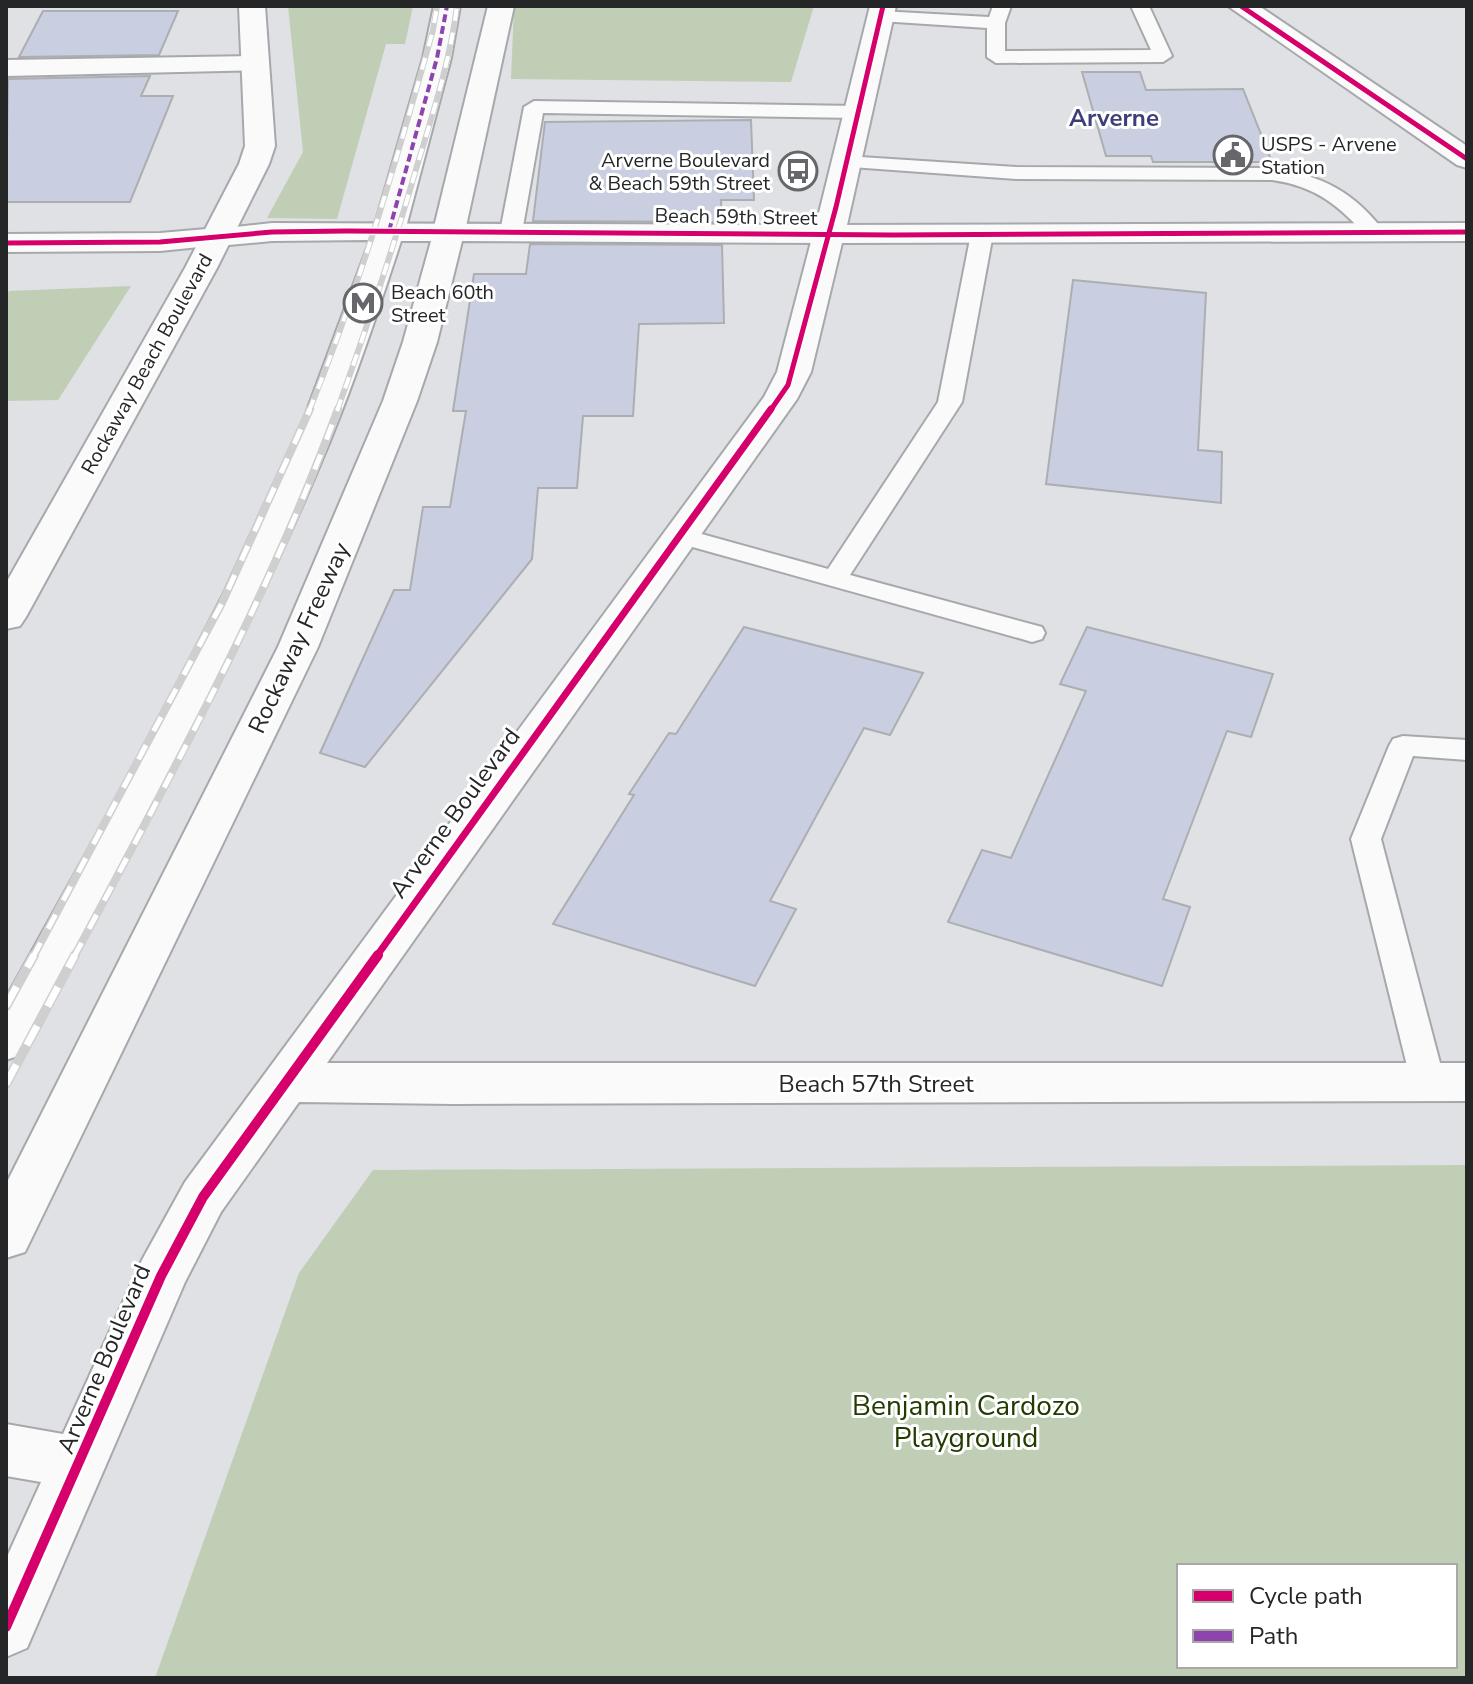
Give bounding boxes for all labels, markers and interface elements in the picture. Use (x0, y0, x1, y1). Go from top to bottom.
district label: Arverne (1069, 102, 1159, 134)
place label: USPS - Arvene Station (1261, 131, 1397, 181)
public building icon: USPS - Arvene Station (1212, 134, 1254, 176)
place label: Arverne Boulevard & Beach 59th Street (588, 147, 771, 197)
bus stop icon: Arverne Boulevard & Beach 59th Street (777, 150, 819, 192)
street label: Beach 59th Street (654, 202, 819, 232)
street label: Rockaway Beach Boulevard (75, 249, 219, 479)
place label: Beach 60th Street (391, 279, 494, 329)
metro station icon: Beach 60th Street (342, 282, 384, 324)
street label: Rockaway Freeway (241, 537, 358, 739)
street label: Arverne Boulevard (382, 722, 528, 904)
street label: Beach 57th Street (778, 1068, 974, 1100)
street label: Arverne Boulevard (50, 1259, 158, 1459)
park label: Benjamin Cardozo Playground (852, 1387, 1080, 1457)
legend (1177, 1564, 1457, 1668)
text: Cycle path (1249, 1580, 1363, 1612)
text: Path (1249, 1620, 1298, 1652)

